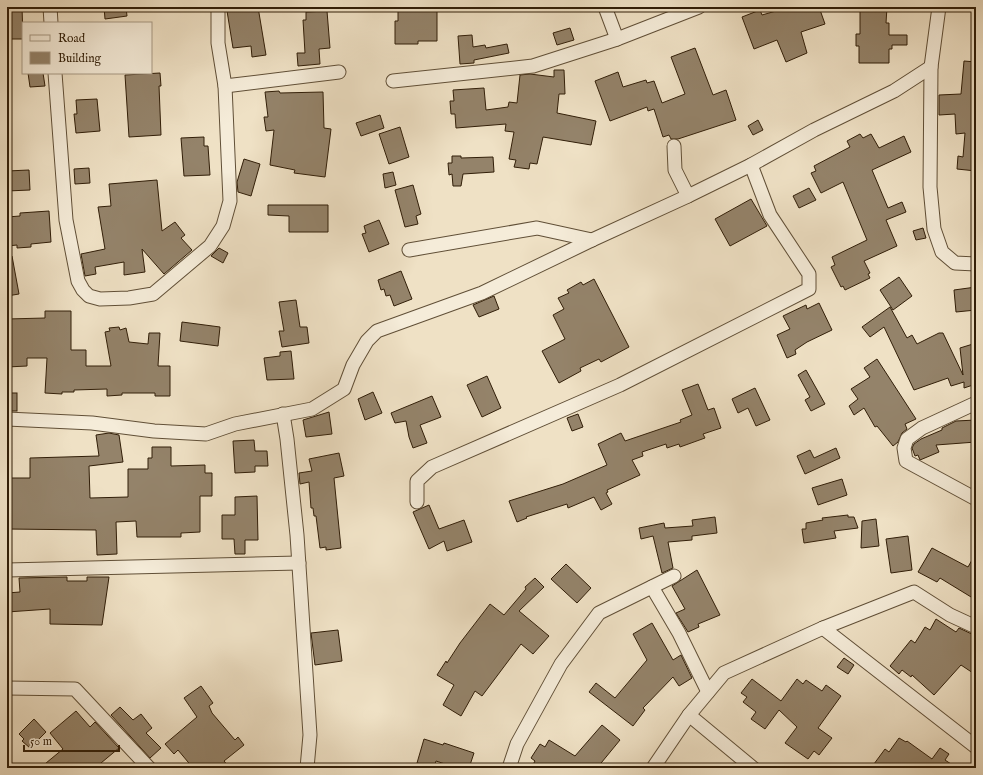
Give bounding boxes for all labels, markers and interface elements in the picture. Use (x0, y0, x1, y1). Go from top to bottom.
legend (22, 22, 152, 74)
text: Road (58, 31, 86, 46)
text: Building (58, 51, 102, 66)
scale bar (24, 727, 119, 753)
text: 50 m (30, 734, 52, 749)

